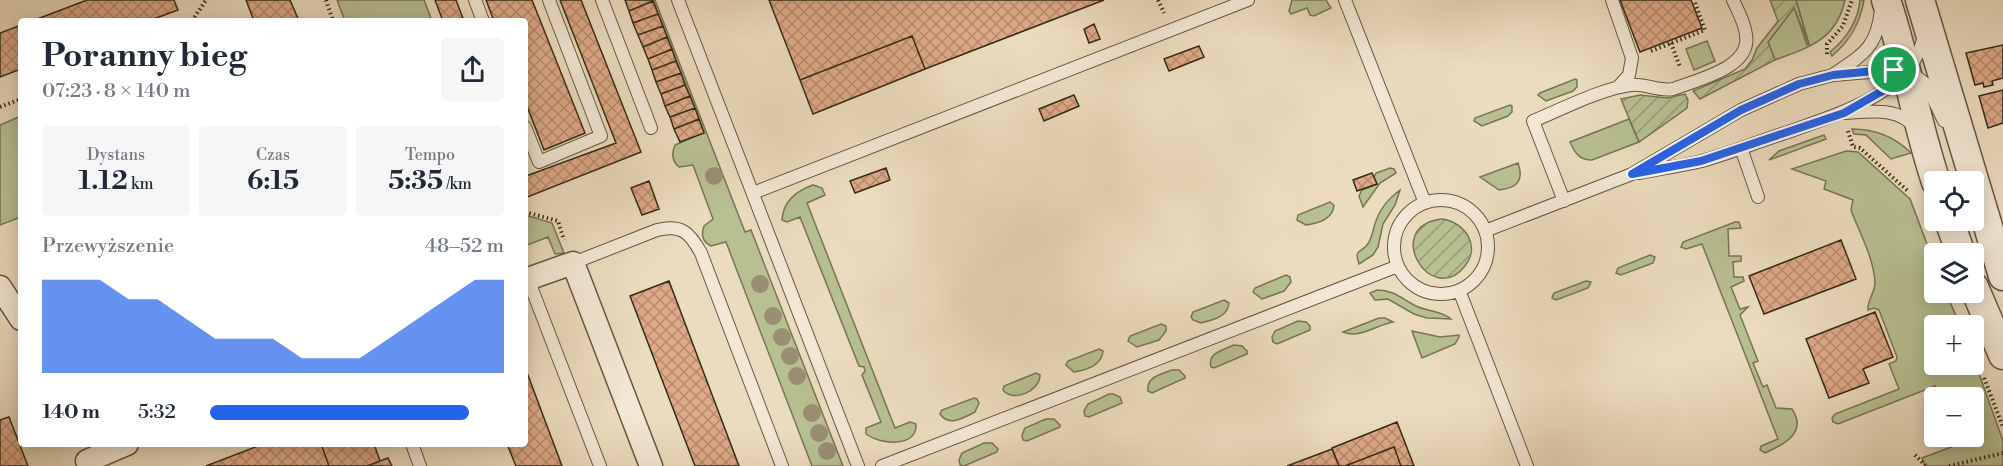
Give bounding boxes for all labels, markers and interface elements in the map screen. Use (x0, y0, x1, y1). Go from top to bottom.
text: Poranny bieg (42, 36, 247, 77)
button: share (441, 38, 504, 101)
pin (1868, 44, 1919, 95)
icon: arrive (1877, 53, 1910, 86)
text: 07:23 · 8 × 140 m (42, 79, 191, 104)
text: Dystans (87, 145, 145, 165)
text: Czas (256, 145, 290, 165)
text: Tempo (405, 145, 455, 165)
text: 1.12 (79, 165, 128, 197)
text: 6:15 (247, 165, 299, 197)
text: 5:35 (388, 165, 443, 197)
map controls (1924, 171, 1984, 447)
button: locate (1924, 171, 1984, 231)
text: km (128, 174, 153, 194)
text: /km (443, 174, 472, 194)
text: Przewyższenie (42, 234, 174, 259)
text: 48–52 m (425, 234, 504, 259)
button: layers (1924, 243, 1984, 303)
button: + (1924, 315, 1984, 375)
button: − (1924, 387, 1984, 447)
text: 140 m (42, 400, 100, 425)
text: 5:32 (138, 400, 176, 425)

